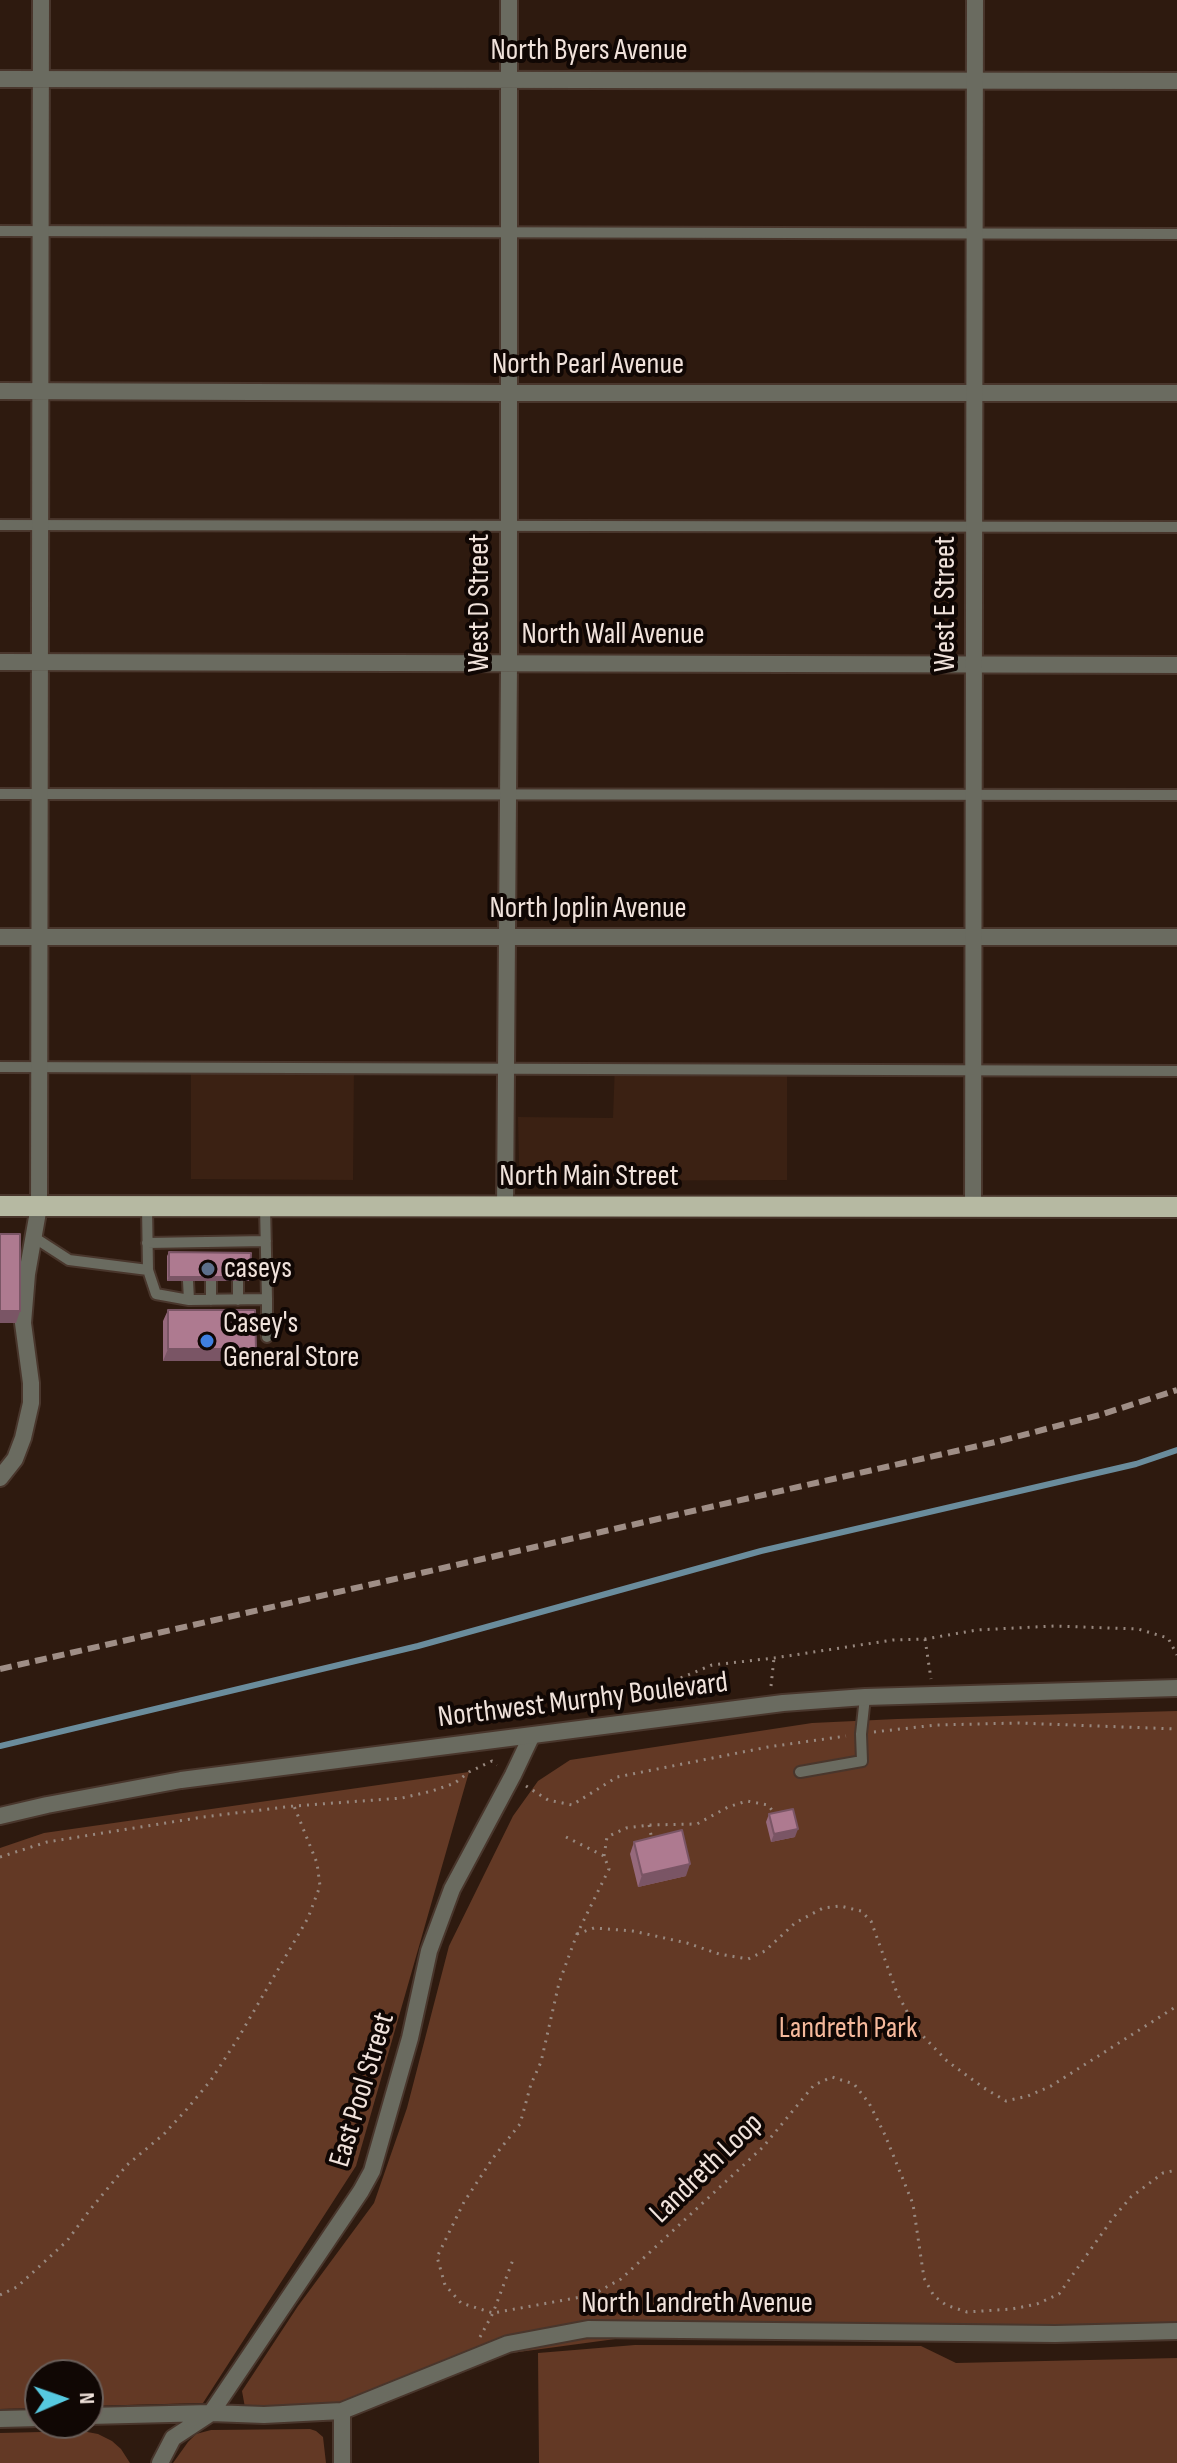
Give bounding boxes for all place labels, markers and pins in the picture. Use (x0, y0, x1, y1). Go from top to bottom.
place label: caseys (224, 1251, 292, 1287)
marker: caseys (199, 1260, 217, 1278)
place label: Casey's General Store (223, 1306, 359, 1376)
marker: Casey's General Store (198, 1332, 216, 1350)

